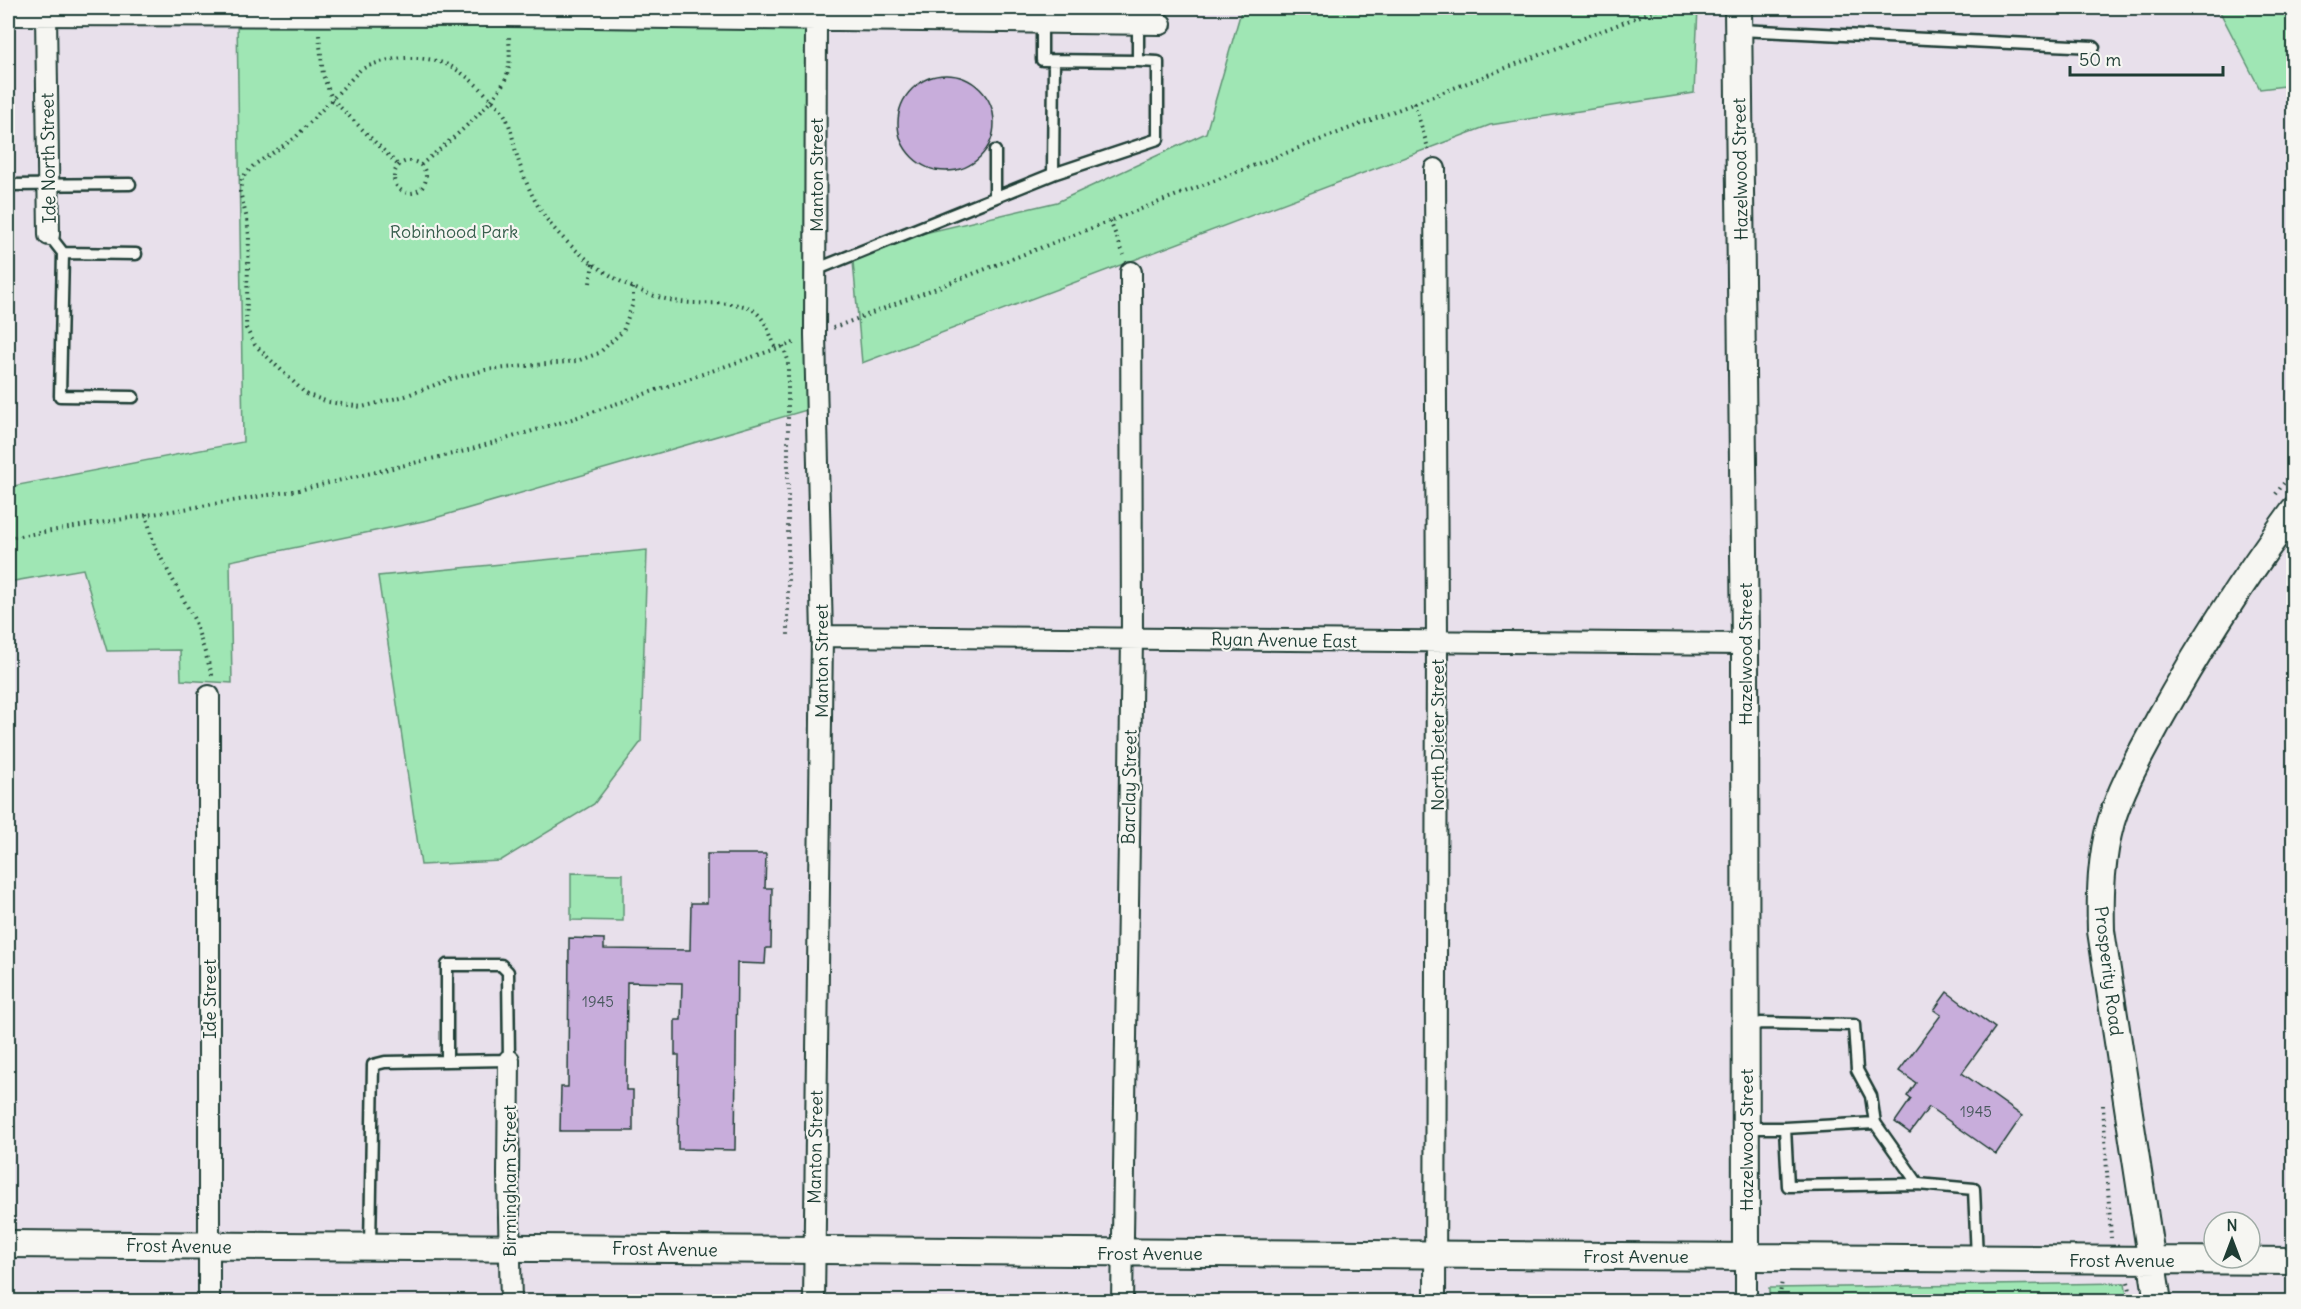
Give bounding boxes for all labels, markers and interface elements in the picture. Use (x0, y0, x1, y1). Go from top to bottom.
scale bar (2070, 39, 2223, 77)
text: 50 m (2079, 48, 2121, 71)
street label: Ide North Street (35, 93, 61, 223)
street label: Hazelwood Street (1727, 98, 1753, 240)
street label: Manton Street (805, 118, 828, 232)
park label: Robinhood Park (390, 220, 518, 243)
street label: Hazelwood Street (1734, 583, 1757, 725)
street label: Manton Street (810, 604, 833, 718)
street label: Ryan Avenue East (1211, 627, 1357, 653)
street label: North Dieter Street (1426, 659, 1449, 811)
street label: Barclay Street (1116, 729, 1142, 845)
street label: Prosperity Road (2090, 905, 2128, 1038)
street label: Ide Street (198, 959, 221, 1039)
house number: 1945 (582, 992, 614, 1011)
street label: Hazelwood Street (1735, 1069, 1758, 1211)
street label: Manton Street (803, 1090, 827, 1204)
house number: 1945 (1960, 1102, 1992, 1121)
street label: Birmingham Street (498, 1105, 521, 1257)
north arrow (2202, 1210, 2262, 1270)
text: N (2226, 1215, 2238, 1235)
street label: Frost Avenue (126, 1234, 232, 1258)
street label: Frost Avenue (612, 1237, 718, 1261)
street label: Frost Avenue (1097, 1242, 1203, 1265)
street label: Frost Avenue (1583, 1245, 1689, 1268)
street label: Frost Avenue (2069, 1249, 2175, 1272)

